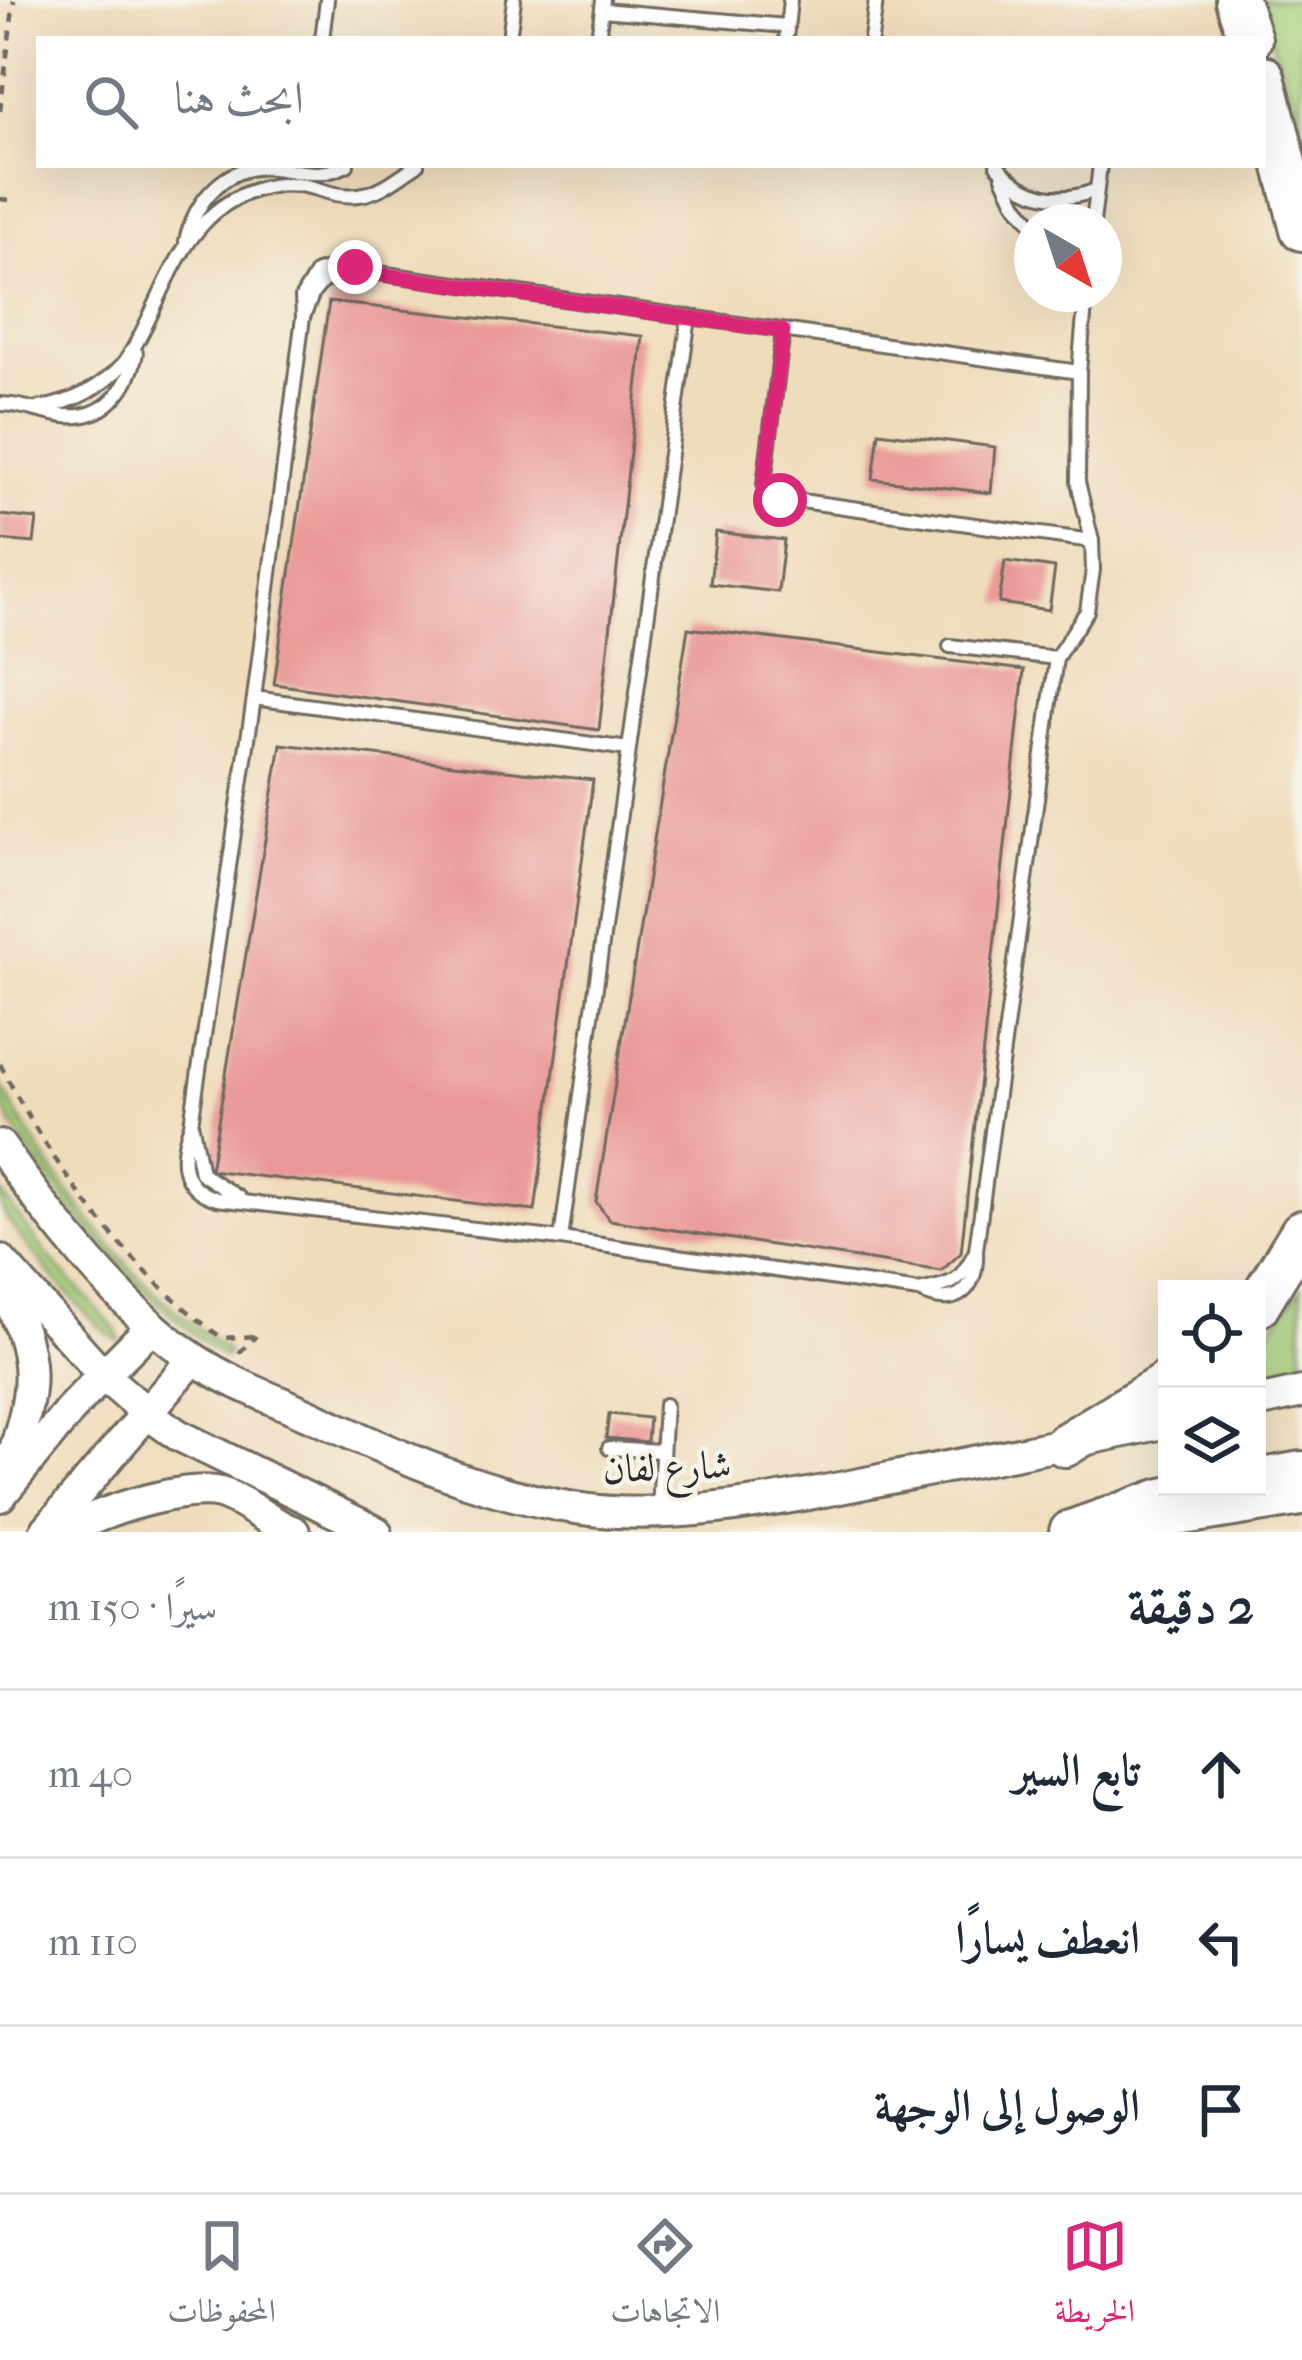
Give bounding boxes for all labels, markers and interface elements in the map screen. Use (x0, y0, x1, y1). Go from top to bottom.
search box (36, 36, 1266, 168)
icon: search (78, 69, 144, 135)
text: ابحث هنا (174, 72, 304, 125)
north arrow (1014, 204, 1122, 312)
route end (328, 240, 382, 294)
route start (753, 473, 807, 527)
map controls (1158, 1280, 1266, 1496)
button: locate (1158, 1280, 1266, 1388)
button: layers (1158, 1388, 1266, 1496)
street label: شارع لفان (602, 1442, 733, 1501)
text: 2 دقيقة (1128, 1576, 1254, 1636)
text: سيرًا · 150 m (48, 1584, 217, 1630)
icon: ahead (1188, 1741, 1254, 1807)
text: تابع السير (1013, 1744, 1140, 1797)
text: 40 m (48, 1751, 133, 1797)
icon: left (1188, 1909, 1254, 1975)
text: انعطف يسارًا (956, 1912, 1140, 1965)
text: 110 m (48, 1919, 138, 1965)
icon: arrive (1188, 2077, 1254, 2143)
text: الوصول إلى الوجهة (874, 2080, 1140, 2133)
tab: المحفوظات (167, 2213, 276, 2343)
tab: الاتجاهات (610, 2213, 720, 2343)
tab: الخريطة (1055, 2213, 1135, 2343)

